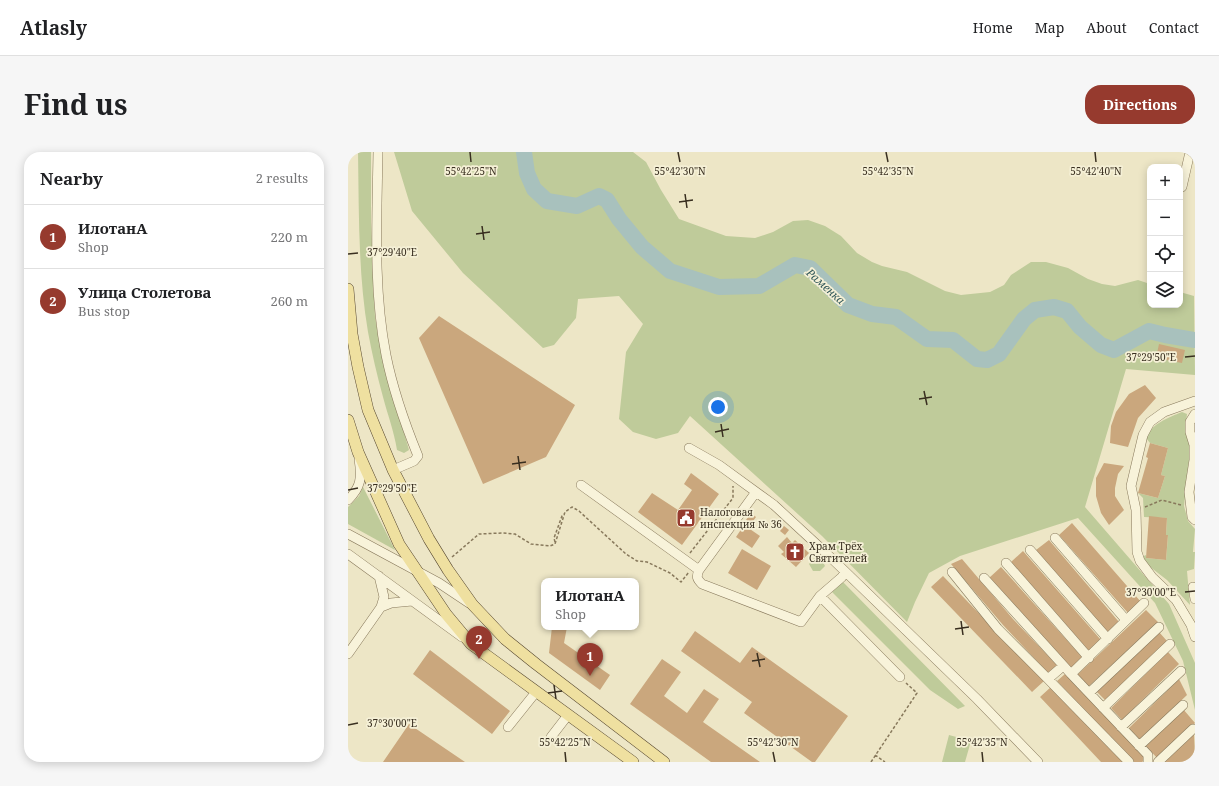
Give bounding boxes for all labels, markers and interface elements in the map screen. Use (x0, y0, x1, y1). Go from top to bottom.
text: Atlasly (20, 15, 87, 41)
text: Home (973, 18, 1013, 37)
text: Map (1035, 18, 1064, 37)
text: About (1086, 18, 1127, 37)
text: Contact (1149, 18, 1199, 37)
text: Find us (24, 85, 128, 123)
button: Directions (1085, 85, 1195, 124)
text: 55°42'25"N (445, 164, 497, 178)
text: 55°42'30"N (654, 164, 706, 178)
text: 55°42'35"N (862, 164, 914, 178)
text: 55°42'40"N (1070, 164, 1122, 178)
map controls (1147, 164, 1183, 308)
button: + (1147, 164, 1183, 200)
text: Nearby (40, 167, 103, 190)
text: 2 results (256, 169, 308, 187)
button: − (1147, 200, 1183, 236)
text: ИлотанА (78, 218, 147, 238)
text: 1 (49, 228, 57, 246)
text: 220 m (271, 228, 308, 246)
button: locate (1147, 236, 1183, 272)
text: Shop (78, 238, 109, 256)
text: 37°29'40"E (367, 245, 417, 259)
water label: Раменка (803, 264, 849, 308)
button: layers (1147, 272, 1183, 308)
text: Улица Столетова (78, 282, 211, 302)
text: 2 (49, 292, 57, 310)
text: 260 m (271, 292, 308, 310)
text: Bus stop (78, 302, 130, 320)
text: 37°29'50"E (1126, 350, 1176, 364)
your location (708, 397, 728, 417)
text: 37°29'50"E (367, 481, 417, 495)
place label: Налоговая инспекция № 36 (700, 505, 782, 531)
public building icon: Налоговая инспекция № 36 (675, 507, 697, 529)
place label: Храм Трёх Святителей (809, 539, 868, 565)
church icon: Храм Трёх Святителей (784, 541, 806, 563)
popup (541, 578, 639, 630)
text: ИлотанА (555, 585, 625, 605)
text: 37°30'00"E (1126, 585, 1176, 599)
text: Shop (555, 605, 586, 623)
pin: 2 (466, 626, 492, 659)
pin: 1 (577, 643, 603, 676)
text: 37°30'00"E (367, 716, 417, 730)
text: 55°42'25"N (539, 735, 591, 749)
text: 55°42'30"N (747, 735, 799, 749)
text: 55°42'35"N (956, 735, 1008, 749)

